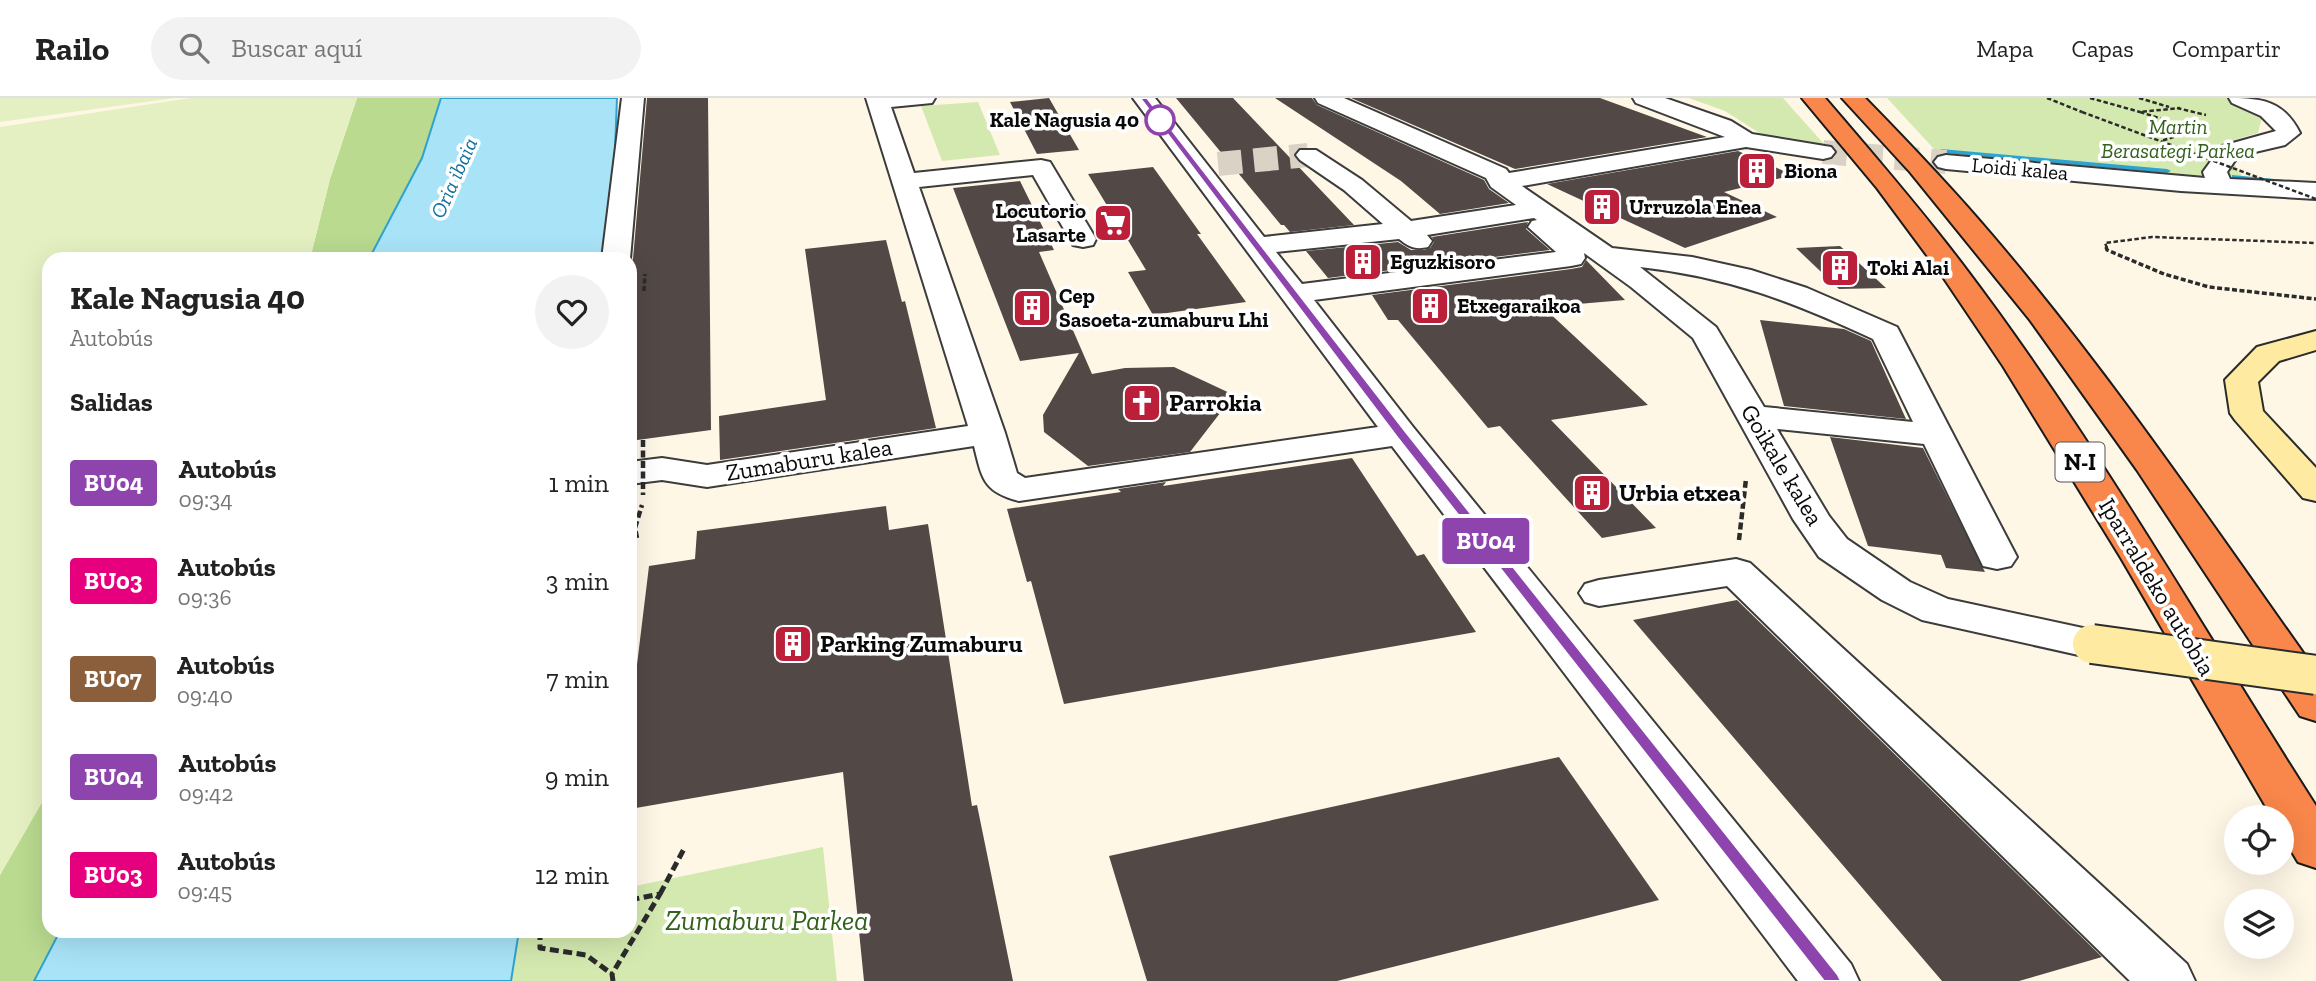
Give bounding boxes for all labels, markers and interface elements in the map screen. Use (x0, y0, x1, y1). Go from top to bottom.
search box (151, 17, 641, 80)
text: Railo (35, 29, 109, 68)
icon: search (175, 29, 213, 67)
text: Buscar aquí (231, 32, 362, 64)
text: Mapa (1976, 34, 2033, 63)
text: Capas (2071, 34, 2134, 63)
text: Compartir (2172, 34, 2281, 63)
marker: Kale Nagusia 40 (1145, 105, 1175, 135)
place label: Kale Nagusia 40 (989, 107, 1139, 132)
park label: Martin Berasategi Parkea (2101, 114, 2255, 163)
water label: Oria ibaia (425, 134, 482, 222)
building icon: Biona (1736, 150, 1778, 192)
street label: Loidi kalea (1971, 152, 2069, 185)
place label: Biona (1784, 158, 1838, 183)
building icon: Urruzola Enea (1581, 186, 1623, 228)
place label: Urruzola Enea (1629, 194, 1762, 219)
place label: Locutorio Lasarte (995, 198, 1086, 247)
supermarket icon: Locutorio Lasarte (1092, 202, 1134, 244)
building icon: Eguzkisoro (1342, 241, 1384, 283)
building icon: Toki Alai (1819, 247, 1861, 289)
place label: Eguzkisoro (1390, 249, 1495, 274)
place label: Toki Alai (1867, 255, 1949, 280)
button: heart (535, 275, 609, 349)
text: Kale Nagusia 40 (70, 278, 305, 317)
place label: Cep Sasoeta-zumaburu Lhi (1059, 283, 1268, 332)
building icon: Etxegaraikoa (1409, 285, 1451, 327)
building icon: Cep Sasoeta-zumaburu Lhi (1011, 287, 1053, 329)
place label: Etxegaraikoa (1457, 293, 1581, 318)
text: Autobús (70, 324, 153, 352)
church icon: Parrokia (1121, 382, 1163, 424)
text: Salidas (70, 386, 153, 418)
place label: Parrokia (1169, 388, 1262, 417)
street label: Goikale kalea (1735, 399, 1830, 531)
street label: Zumaburu kalea (724, 432, 895, 487)
road number: N-I (2056, 442, 2104, 482)
text: Autobús (178, 453, 277, 485)
text: 1 min (548, 467, 609, 499)
text: BU04 (84, 468, 143, 497)
building icon: Urbia etxea (1571, 472, 1613, 514)
place label: Urbia etxea (1619, 478, 1741, 507)
text: 09:34 (178, 485, 233, 513)
street label: Iparraldeko autobia (2093, 493, 2222, 681)
line badge: BU04 (1437, 518, 1535, 564)
text: BU04 (1456, 526, 1516, 555)
text: Autobús (178, 551, 276, 583)
text: 3 min (546, 565, 609, 597)
text: BU03 (84, 566, 143, 595)
text: 09:36 (178, 583, 232, 611)
building icon: Parking Zumaburu (772, 623, 814, 665)
place label: Parking Zumaburu (820, 629, 1022, 658)
text: Autobús (177, 649, 275, 681)
text: 7 min (546, 663, 609, 695)
text: BU07 (84, 664, 142, 693)
text: 09:40 (177, 681, 233, 709)
text: Autobús (178, 747, 277, 779)
text: 9 min (545, 761, 609, 793)
text: BU04 (84, 762, 143, 791)
text: 09:42 (178, 779, 233, 807)
map controls (2224, 805, 2294, 959)
button: locate (2224, 805, 2294, 875)
text: Autobús (178, 845, 276, 877)
text: 12 min (535, 859, 609, 891)
text: BU03 (84, 860, 143, 889)
text: 09:45 (178, 877, 232, 905)
button: layers (2224, 889, 2294, 959)
park label: Zumaburu Parkea (666, 904, 868, 937)

